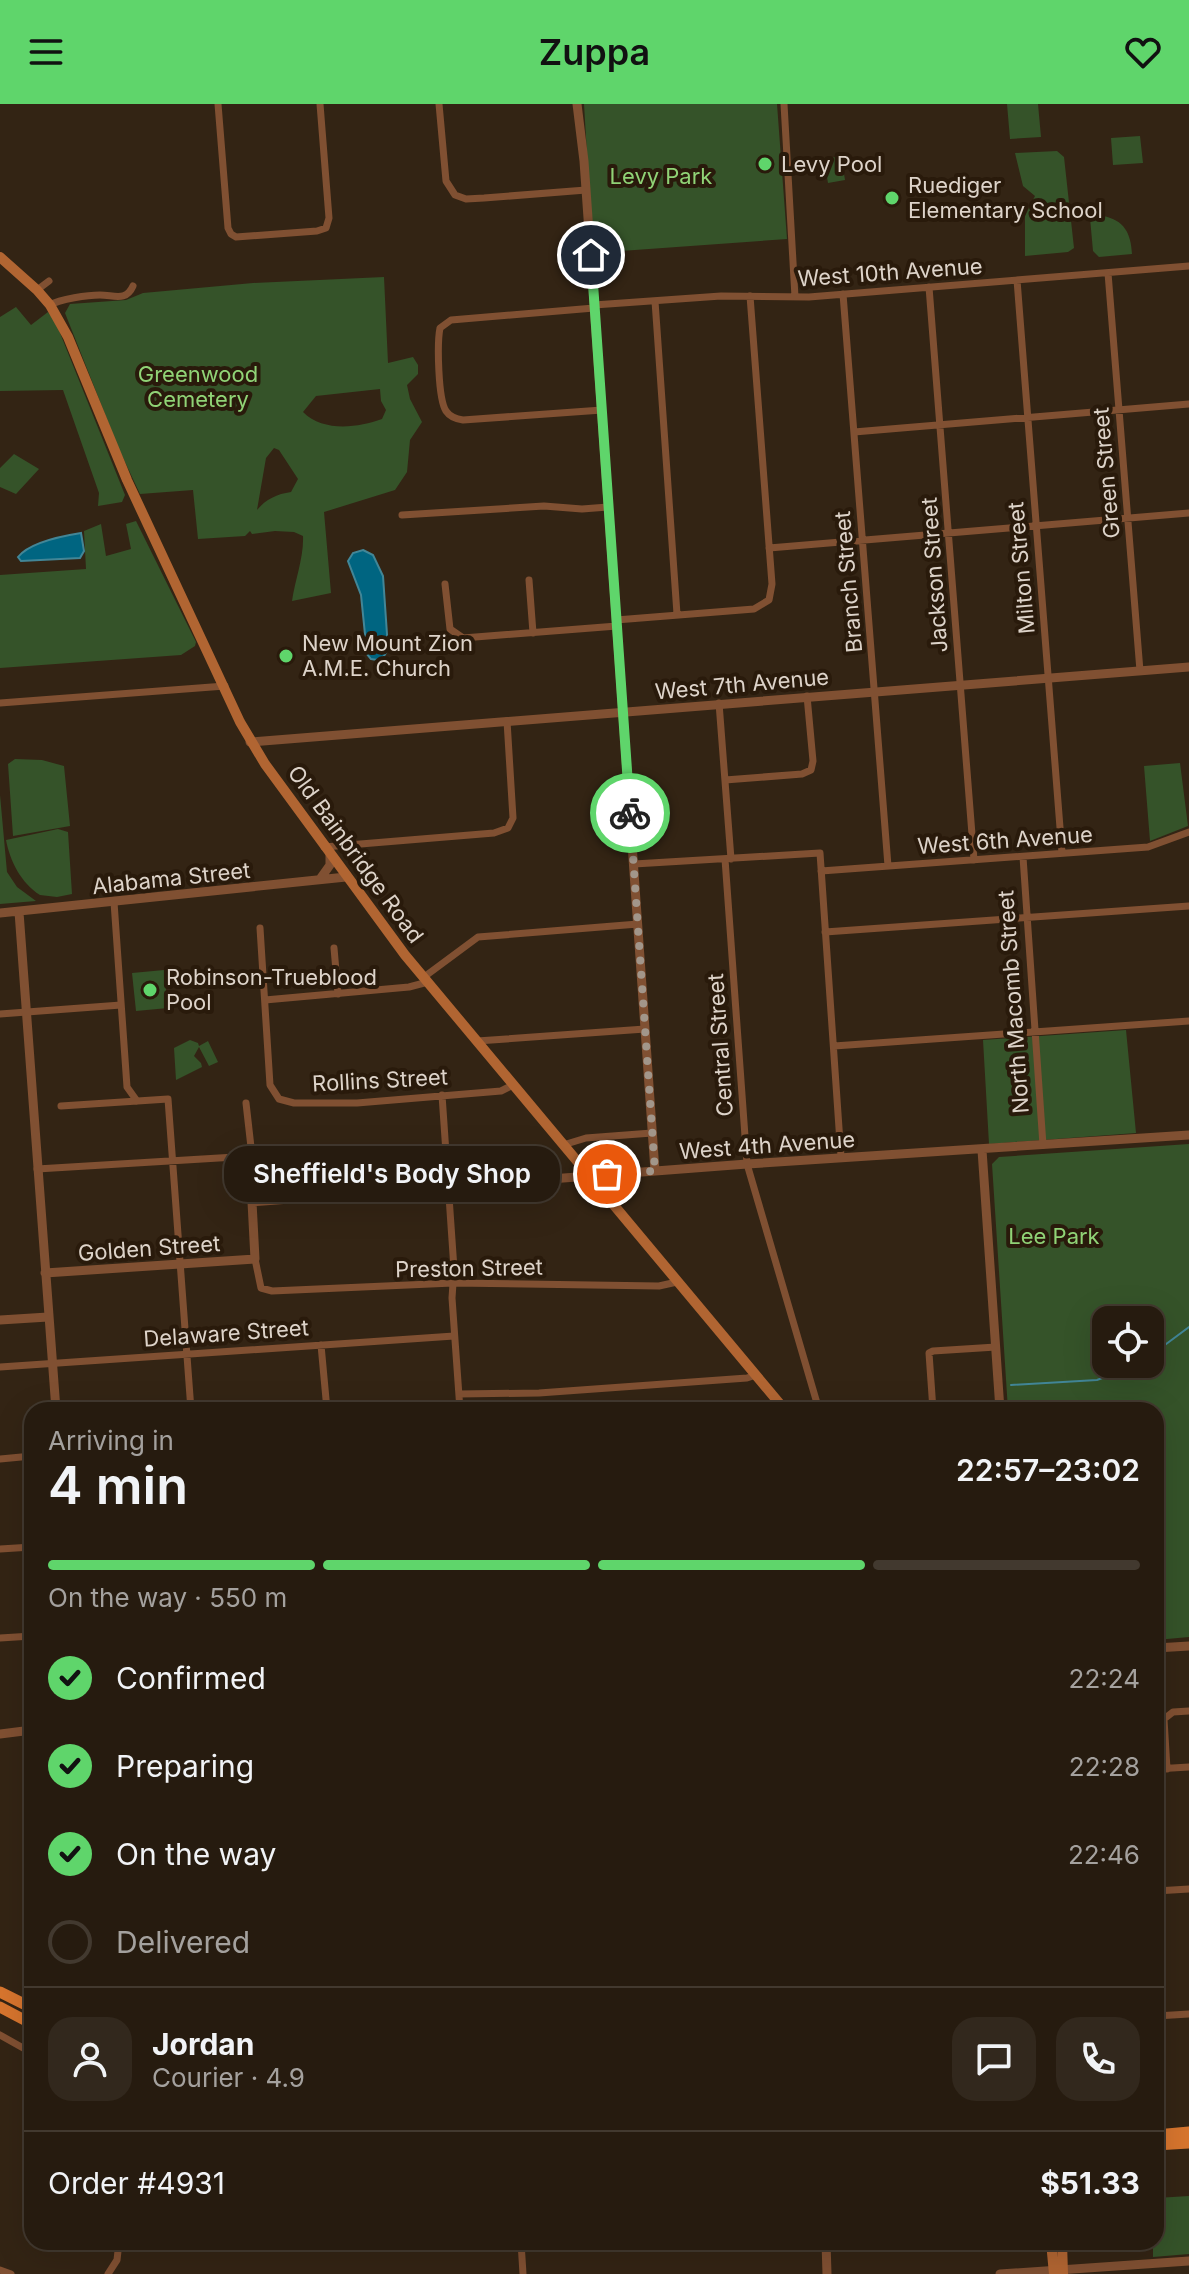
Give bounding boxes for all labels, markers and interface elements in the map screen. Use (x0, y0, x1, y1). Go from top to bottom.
icon: menu (24, 30, 68, 74)
text: Zuppa (539, 30, 650, 74)
icon: heart (1121, 30, 1165, 74)
place label: Levy Pool (781, 151, 882, 177)
marker: Levy Pool (756, 155, 774, 173)
park label: Levy Park (610, 163, 712, 189)
place label: Ruediger Elementary School (908, 172, 1103, 223)
marker: Ruediger Elementary School (883, 189, 901, 207)
pin (557, 221, 625, 289)
icon: home (569, 233, 613, 277)
street label: West 10th Avenue (797, 253, 983, 291)
park label: Greenwood Cemetery (138, 361, 258, 412)
street label: Green Street (1087, 406, 1125, 540)
street label: Jackson Street (916, 496, 952, 654)
street label: Milton Street (1002, 501, 1040, 635)
street label: Branch Street (829, 510, 867, 654)
place label: New Mount Zion A.M.E. Church (302, 630, 473, 681)
marker: New Mount Zion A.M.E. Church (277, 647, 295, 665)
street label: West 7th Avenue (654, 663, 830, 705)
street label: Old Bainbridge Road (283, 760, 429, 948)
courier (590, 773, 670, 853)
icon: bike (608, 791, 652, 835)
street label: West 6th Avenue (916, 821, 1094, 859)
street label: Alabama Street (91, 857, 251, 899)
street label: North Macomb Street (992, 889, 1034, 1115)
place label: Robinson-Trueblood Pool (166, 964, 377, 1015)
street label: Central Street (702, 973, 738, 1117)
marker: Robinson-Trueblood Pool (141, 981, 159, 999)
street label: Rollins Street (311, 1063, 449, 1097)
street label: West 4th Avenue (678, 1126, 856, 1164)
pin (573, 1140, 641, 1208)
callout: Sheffield's Body Shop (223, 1146, 559, 1202)
icon: bag (585, 1152, 629, 1196)
text: Sheffield's Body Shop (253, 1158, 531, 1189)
park label: Lee Park (1008, 1223, 1100, 1249)
street label: Golden Street (77, 1230, 221, 1266)
street label: Preston Street (395, 1254, 543, 1282)
map controls (1092, 1306, 1164, 1378)
button: locate (1092, 1306, 1164, 1378)
street label: Delaware Street (142, 1314, 310, 1352)
text: Arriving in (48, 1425, 174, 1456)
text: 22:57–23:02 (956, 1452, 1140, 1488)
text: 4 min (48, 1454, 188, 1517)
text: On the way · 550 m (48, 1582, 287, 1613)
icon: check (48, 1656, 92, 1700)
text: Confirmed (116, 1660, 266, 1696)
text: 22:24 (1069, 1663, 1140, 1694)
icon: check (48, 1744, 92, 1788)
text: Preparing (116, 1748, 254, 1784)
text: 22:28 (1069, 1751, 1140, 1782)
icon: check (48, 1832, 92, 1876)
text: On the way (116, 1836, 276, 1872)
text: 22:46 (1068, 1839, 1140, 1870)
text: Delivered (116, 1924, 250, 1960)
button: person (48, 2017, 132, 2101)
button: chat (952, 2017, 1036, 2101)
button: phone (1056, 2017, 1140, 2101)
text: Jordan (152, 2026, 254, 2062)
text: Courier · 4.9 (152, 2062, 305, 2093)
text: Order #4931 (48, 2165, 225, 2201)
text: $51.33 (1040, 2165, 1140, 2201)

